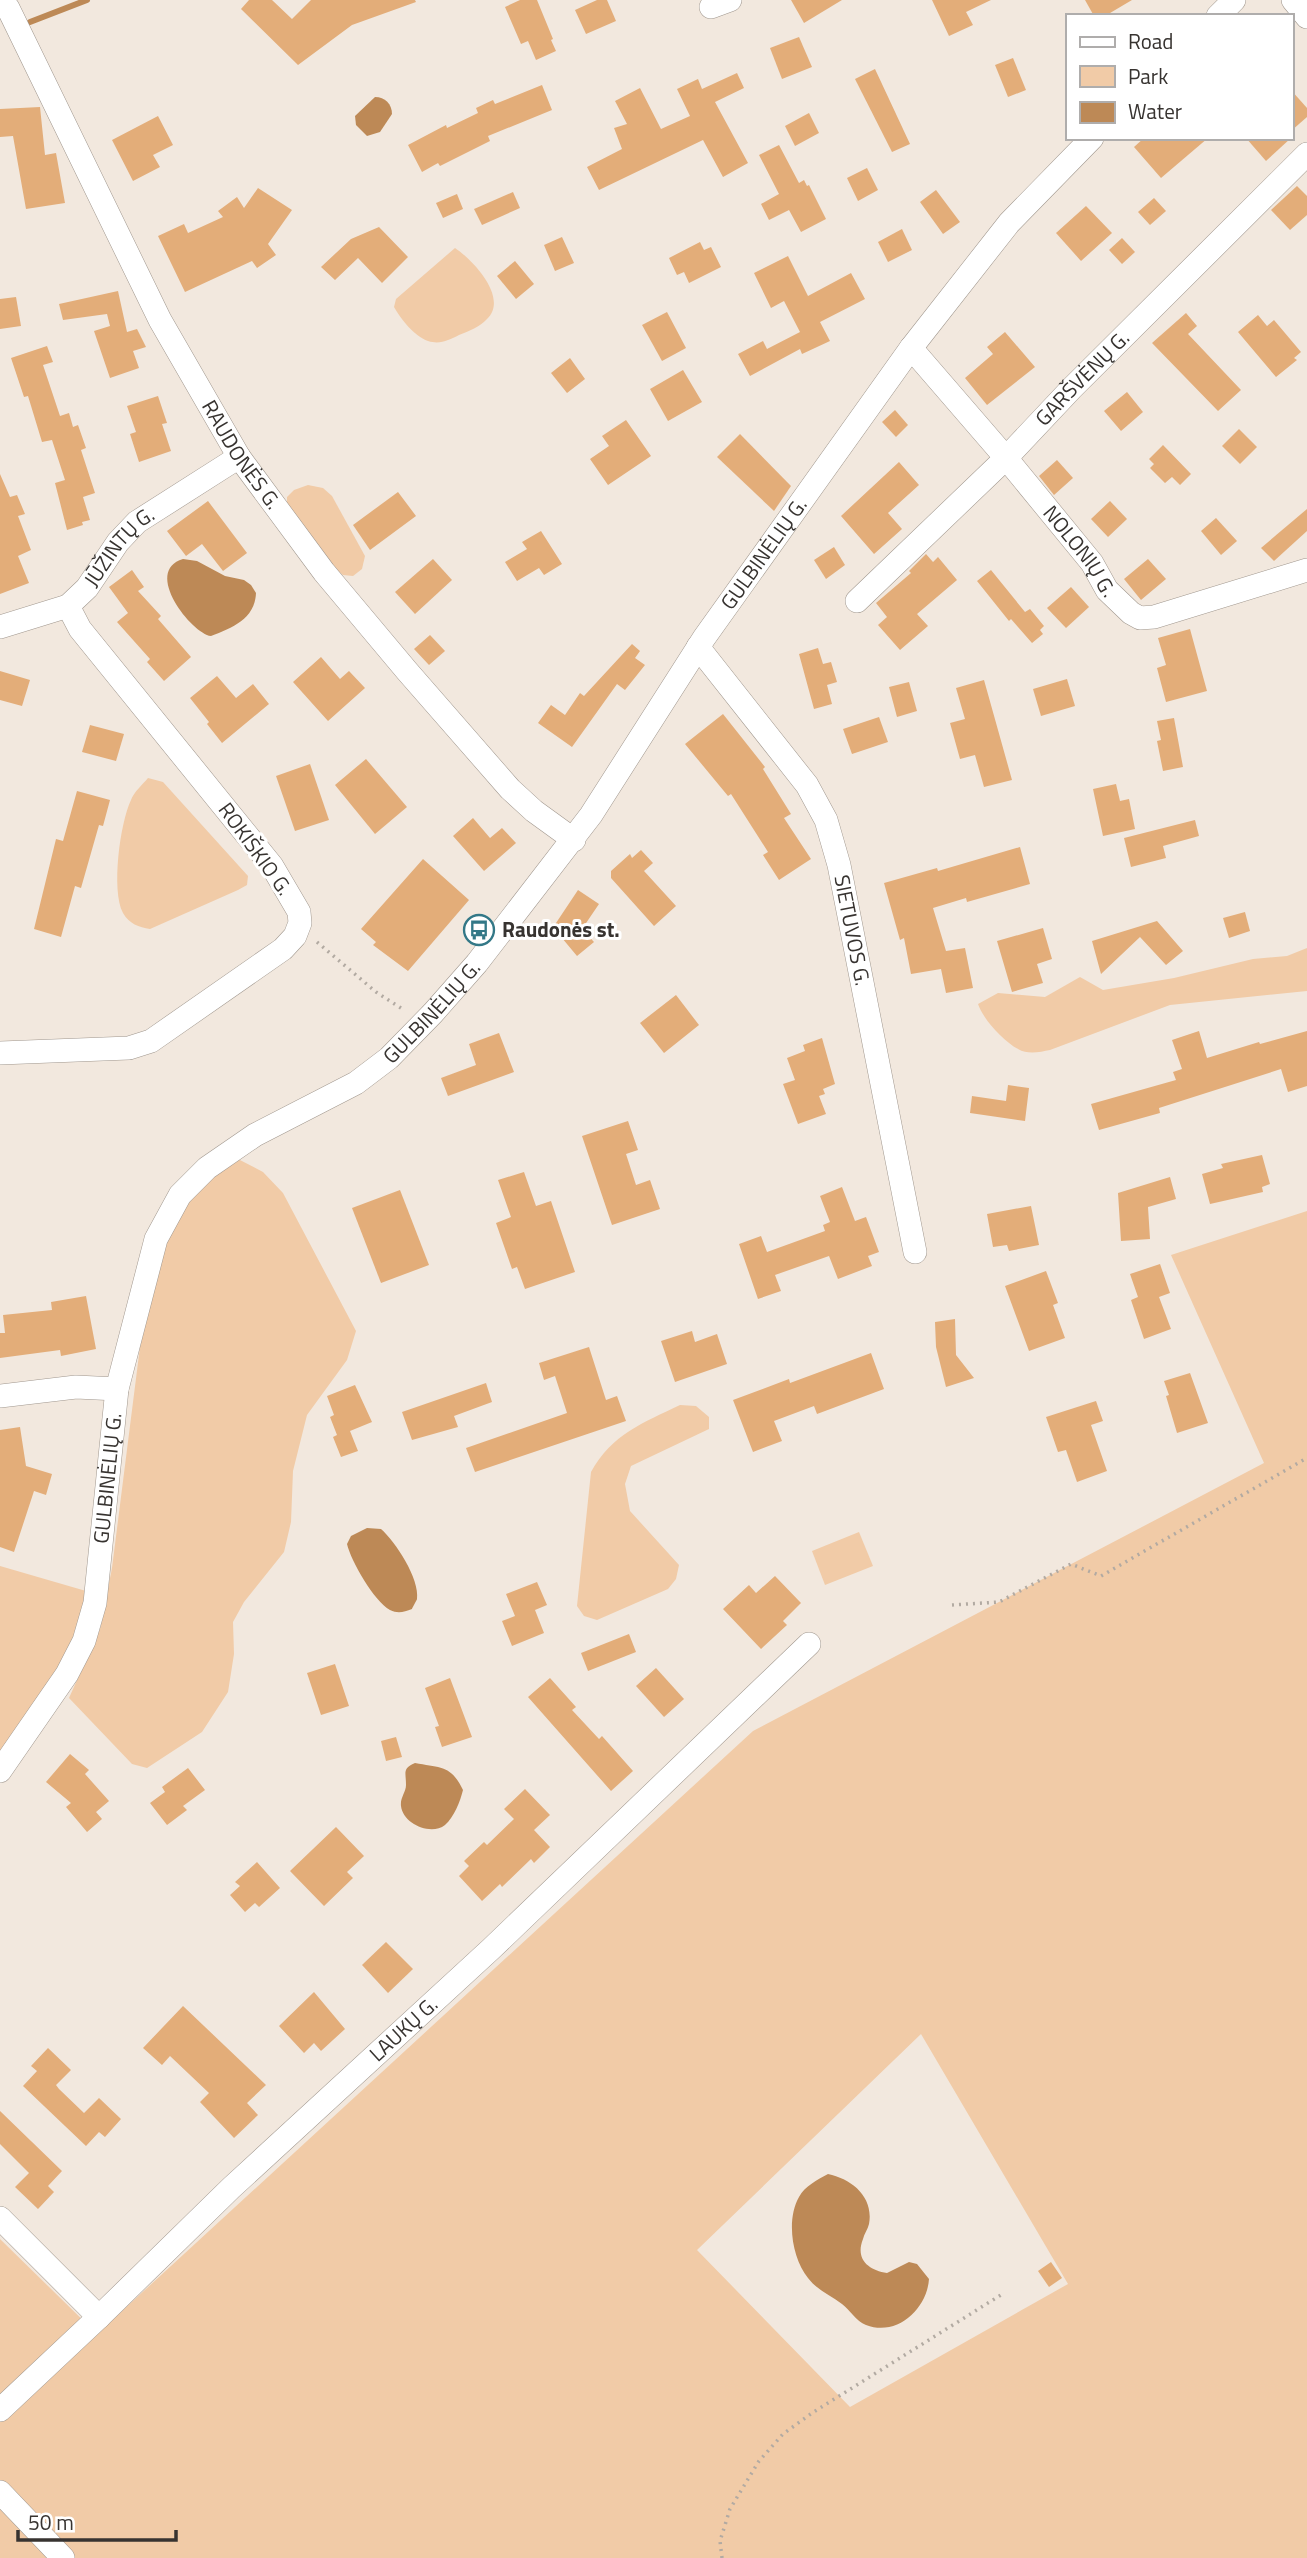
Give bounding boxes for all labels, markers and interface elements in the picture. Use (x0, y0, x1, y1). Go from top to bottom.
legend (1066, 14, 1293, 140)
text: Road (1128, 25, 1173, 57)
text: Park (1128, 60, 1168, 92)
text: Water (1128, 95, 1182, 127)
street label: GARŠVĖNŲ G. (1027, 322, 1136, 433)
street label: RAUDONĖS G. (194, 394, 289, 516)
street label: GULBINĖLIŲ G. (712, 490, 814, 616)
street label: JŪŽINTŲ G. (75, 498, 160, 593)
street label: NOLONIŲ G. (1036, 498, 1123, 605)
street label: ROKIŠKIO G. (211, 795, 301, 902)
street label: SIETUVOS G. (826, 872, 879, 988)
bus stop icon: Raudonės st. (462, 913, 496, 947)
place label: Raudonės st. (502, 913, 620, 945)
street label: GULBINĖLIŲ G. (375, 953, 488, 1071)
street label: GULBINĖLIŲ G. (84, 1411, 129, 1545)
street label: LAUKŲ G. (361, 1988, 445, 2069)
scale bar (18, 2498, 175, 2542)
text: 50 m (28, 2506, 74, 2538)

